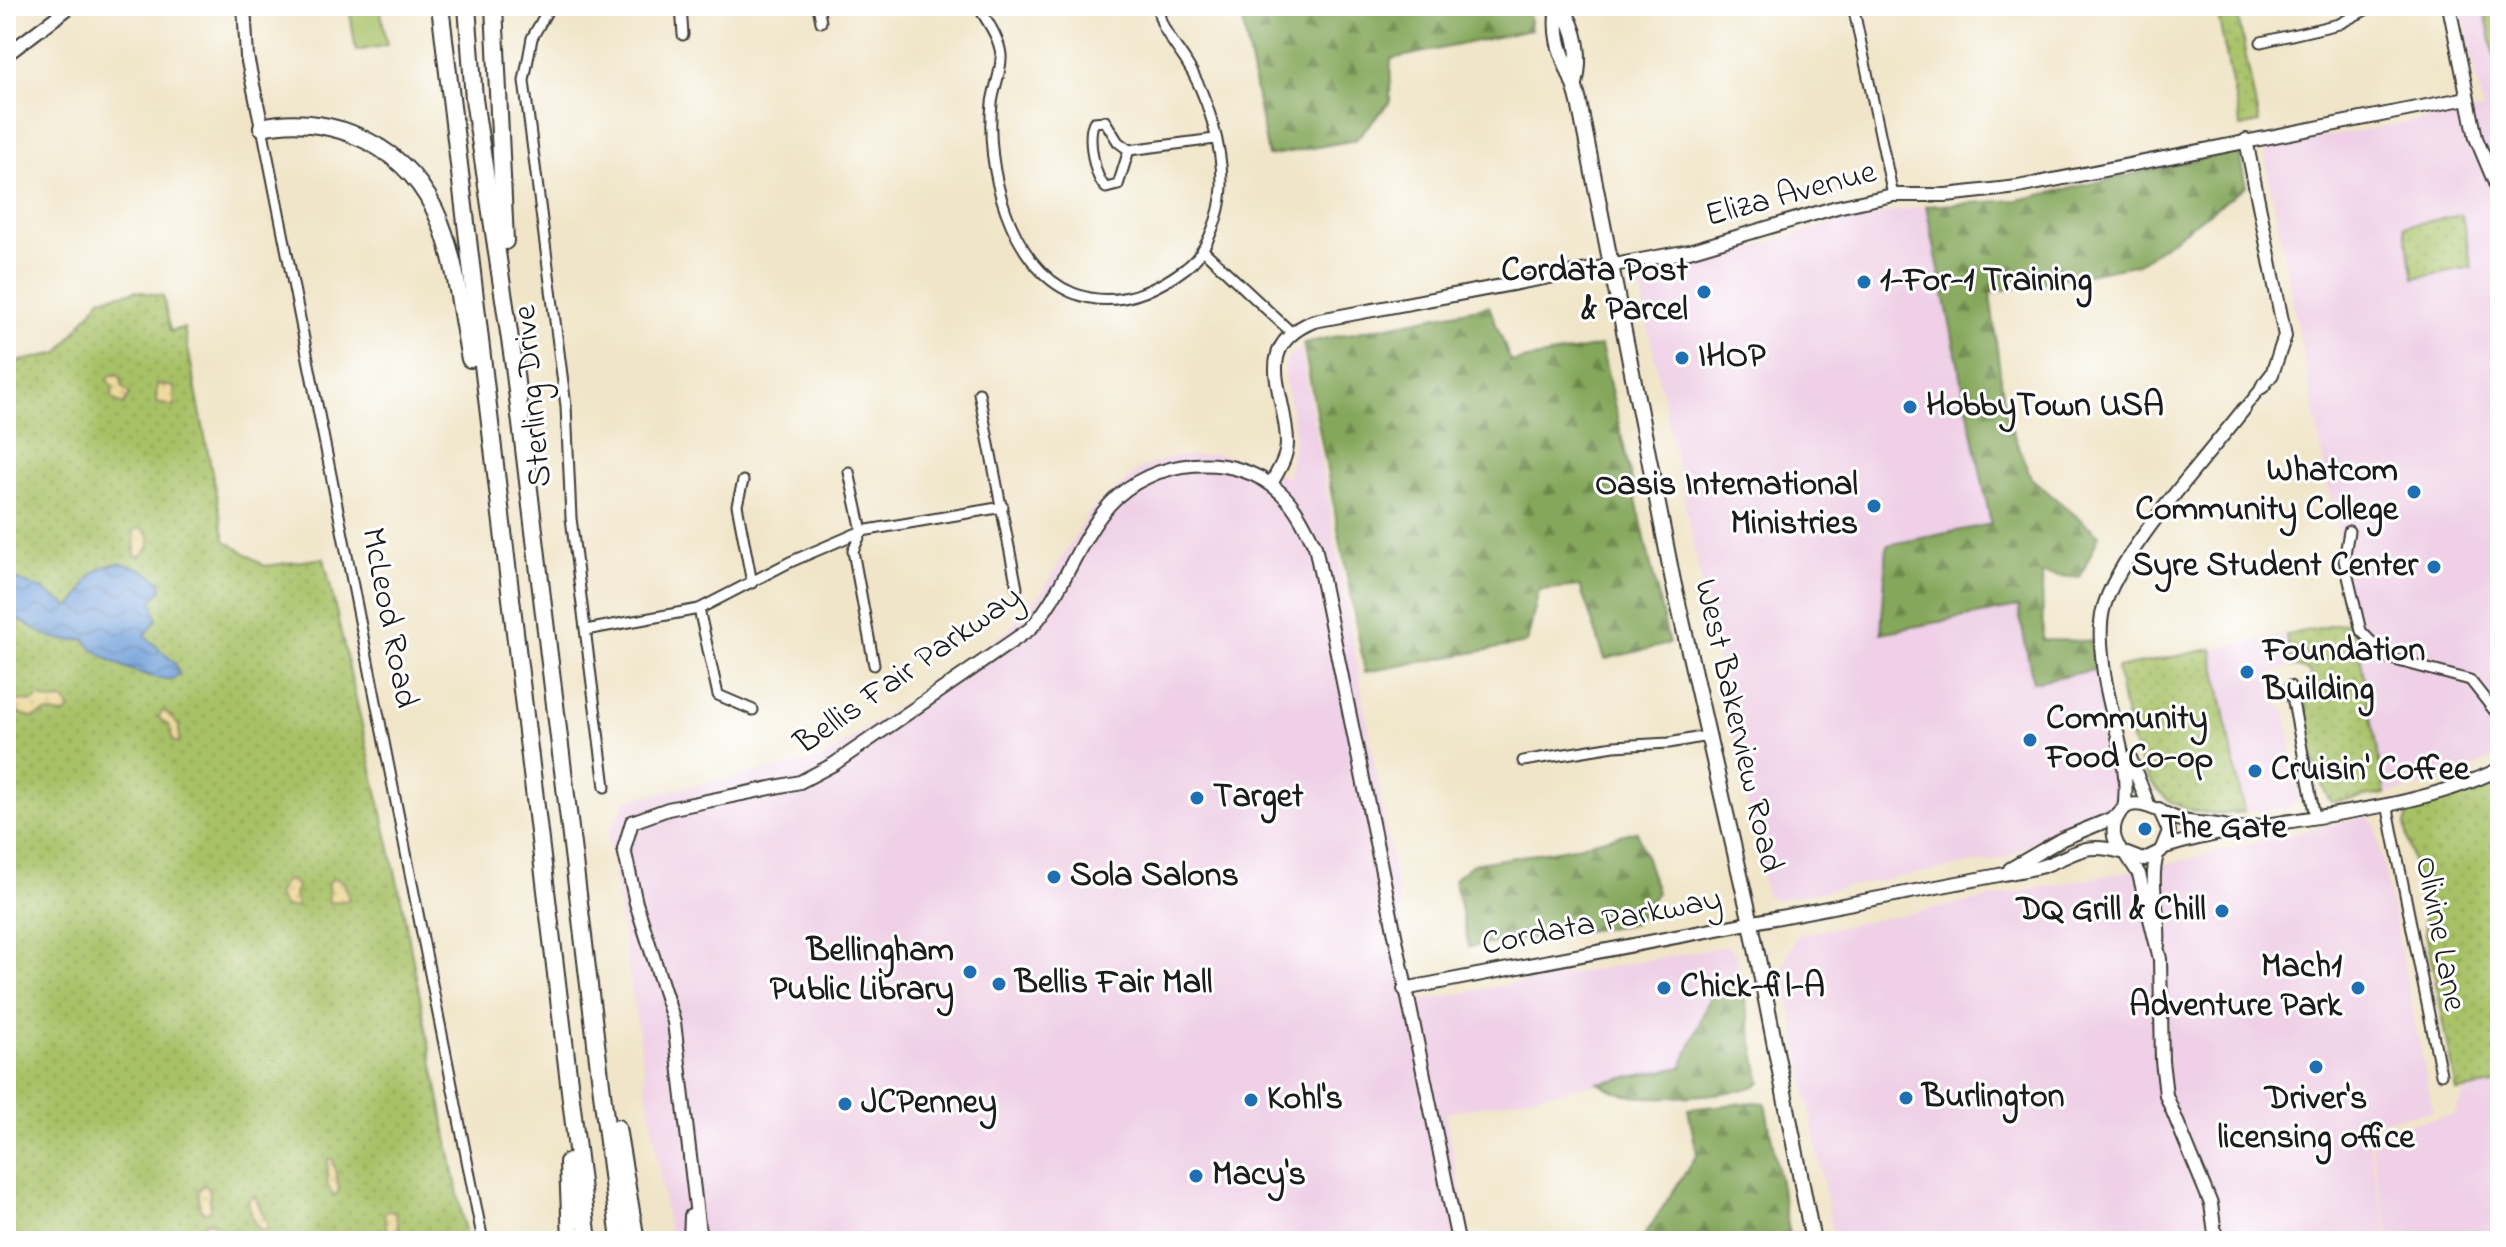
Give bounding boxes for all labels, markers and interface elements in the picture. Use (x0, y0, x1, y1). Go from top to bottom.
street label: Eliza Avenue (1700, 148, 1883, 242)
place label: Cordata Post & Parcel (1501, 247, 1689, 336)
place label: 1-For-1 Training (1880, 257, 2092, 308)
marker: 1-For-1 Training (1855, 273, 1873, 291)
marker: Cordata Post & Parcel (1695, 283, 1713, 301)
street label: Sterling Drive (501, 302, 567, 489)
place label: IHOP (1698, 333, 1766, 383)
marker: IHOP (1673, 349, 1691, 367)
place label: HobbyTown USA (1926, 382, 2164, 433)
marker: HobbyTown USA (1901, 398, 1919, 416)
place label: Whatcom Community College (2135, 447, 2399, 537)
place label: Oasis International Ministries (1595, 461, 1858, 550)
marker: Whatcom Community College (2405, 483, 2423, 501)
marker: Oasis International Ministries (1865, 497, 1883, 515)
street label: McLeod Road (346, 524, 430, 712)
place label: Syre Student Center (2132, 542, 2419, 593)
marker: Syre Student Center (2425, 558, 2443, 576)
street label: Bellis Fair Parkway (784, 574, 1033, 769)
street label: West Bakerview Road (1679, 574, 1795, 878)
place label: Foundation Building (2261, 627, 2425, 717)
marker: Foundation Building (2238, 663, 2256, 681)
place label: Community Food Co-op (2044, 695, 2213, 784)
marker: Community Food Co-op (2021, 731, 2039, 749)
place label: Cruisin' Coffee (2271, 746, 2470, 796)
marker: Cruisin' Coffee (2246, 762, 2264, 780)
place label: Target (1213, 773, 1304, 824)
marker: Target (1188, 789, 1206, 807)
place label: The Gate (2161, 804, 2287, 854)
marker: The Gate (2136, 820, 2154, 838)
place label: Sola Salons (1070, 852, 1239, 902)
street label: Olivine Lane (2399, 852, 2479, 1017)
marker: Sola Salons (1045, 868, 1063, 886)
street label: Cordata Parkway (1478, 875, 1726, 971)
place label: DQ Grill & Chill (2014, 886, 2206, 936)
marker: DQ Grill & Chill (2213, 902, 2231, 920)
place label: Bellingham Public Library (770, 927, 954, 1017)
place label: Mach1 Adventure Park (2129, 943, 2343, 1032)
place label: Bellis Fair Mall (1013, 959, 1212, 1009)
marker: Bellingham Public Library (961, 963, 979, 981)
place label: Chick-fil-A (1680, 963, 1825, 1013)
marker: Bellis Fair Mall (990, 975, 1008, 993)
marker: Chick-fil-A (1655, 979, 1673, 997)
marker: Mach1 Adventure Park (2349, 979, 2367, 997)
marker: Driver's licensing office (2307, 1058, 2325, 1076)
place label: Burlington (1920, 1073, 2065, 1124)
place label: Kohl's (1267, 1075, 1343, 1125)
place label: Driver's licensing office (2217, 1075, 2415, 1165)
place label: JCPenney (861, 1079, 997, 1130)
marker: Burlington (1897, 1089, 1915, 1107)
marker: Kohl's (1242, 1091, 1260, 1109)
marker: JCPenney (836, 1095, 854, 1113)
place label: Macy's (1212, 1151, 1306, 1202)
marker: Macy's (1187, 1167, 1205, 1185)

